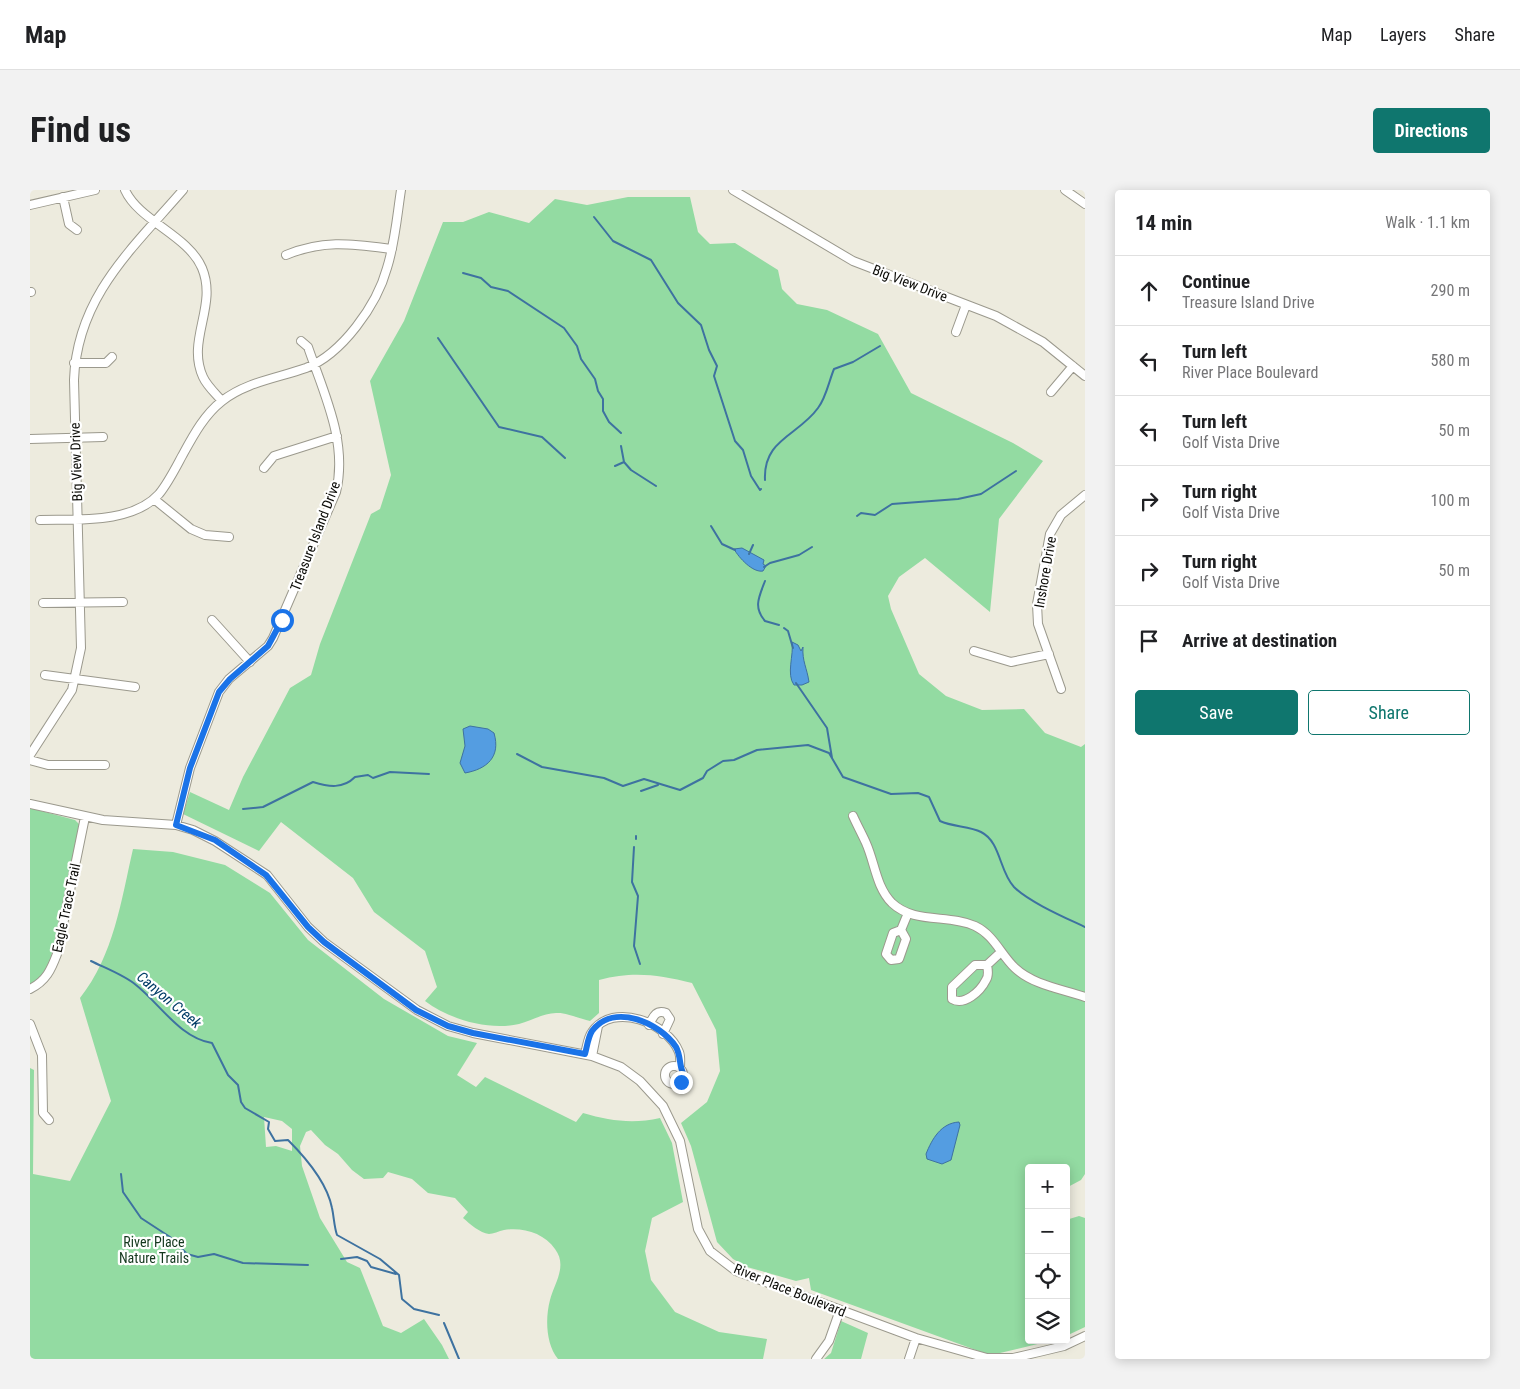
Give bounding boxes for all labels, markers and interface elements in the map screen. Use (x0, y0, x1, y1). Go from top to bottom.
text: Map (25, 21, 66, 49)
text: Map (1321, 24, 1352, 45)
text: Layers (1380, 24, 1427, 45)
text: Share (1455, 24, 1495, 45)
button: Directions (1373, 108, 1490, 153)
text: Find us (30, 110, 131, 151)
text: 14 min (1135, 211, 1192, 235)
text: Walk · 1.1 km (1385, 213, 1470, 232)
street label: Big View Drive (870, 261, 950, 305)
text: Continue (1182, 270, 1250, 293)
icon: ahead (1135, 277, 1163, 305)
text: 290 m (1431, 281, 1470, 300)
text: Treasure Island Drive (1182, 293, 1314, 312)
text: Turn left (1182, 340, 1247, 363)
icon: left (1135, 347, 1163, 375)
text: 580 m (1431, 351, 1470, 370)
text: River Place Boulevard (1182, 363, 1318, 382)
text: Turn left (1182, 410, 1247, 433)
icon: left (1135, 417, 1163, 445)
text: 50 m (1438, 421, 1470, 440)
street label: Big View Drive (67, 422, 85, 502)
text: Golf Vista Drive (1182, 433, 1280, 452)
street label: Treasure Island Drive (287, 479, 343, 593)
text: Turn right (1182, 480, 1257, 503)
icon: right (1135, 487, 1163, 515)
text: 100 m (1431, 491, 1470, 510)
text: Golf Vista Drive (1182, 503, 1280, 522)
street label: Inshore Drive (1031, 535, 1059, 609)
text: Turn right (1182, 550, 1257, 573)
icon: right (1135, 557, 1163, 585)
text: 50 m (1438, 561, 1470, 580)
text: Golf Vista Drive (1182, 573, 1280, 592)
route start (271, 609, 294, 632)
icon: arrive (1135, 627, 1163, 655)
text: Arrive at destination (1182, 629, 1337, 652)
button: Save (1135, 690, 1298, 735)
button: Share (1308, 690, 1470, 735)
street label: Eagle Trace Trail (49, 862, 83, 954)
water label: Canyon Creek (133, 968, 205, 1032)
route end (670, 1071, 693, 1094)
map controls (1025, 1164, 1070, 1344)
button: + (1025, 1164, 1070, 1209)
button: − (1025, 1209, 1070, 1254)
park label: River Place Nature Trails (119, 1234, 189, 1266)
button: locate (1025, 1254, 1070, 1299)
street label: River Place Boulevard (732, 1260, 848, 1320)
button: layers (1025, 1299, 1070, 1344)

